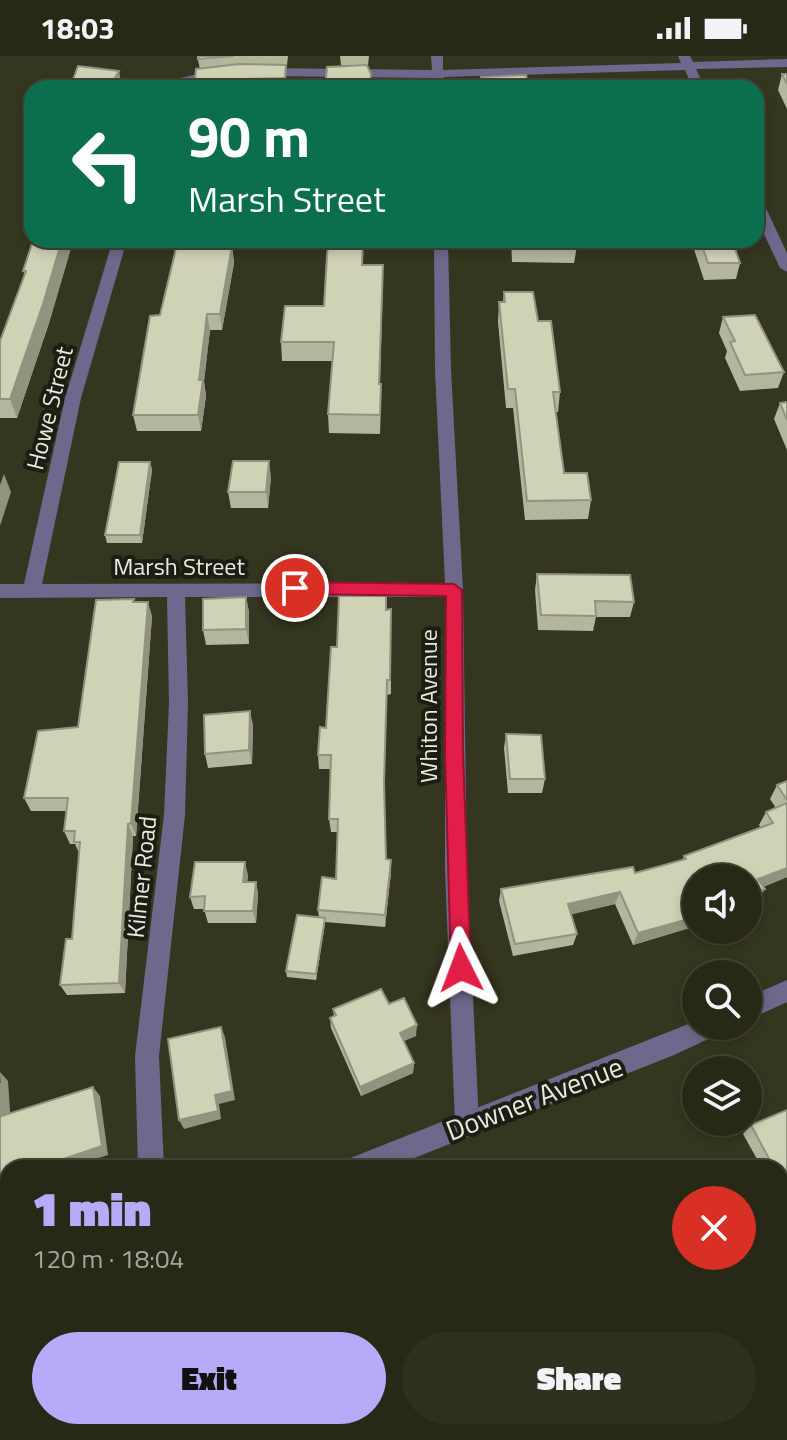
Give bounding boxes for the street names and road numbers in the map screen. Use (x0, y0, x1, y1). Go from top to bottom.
street label: Howe Street (16, 342, 82, 474)
street label: Marsh Street (113, 548, 245, 584)
street label: Whiton Avenue (410, 629, 446, 783)
street label: Kilmer Road (117, 814, 165, 940)
street label: Downer Avenue (439, 1044, 629, 1152)

